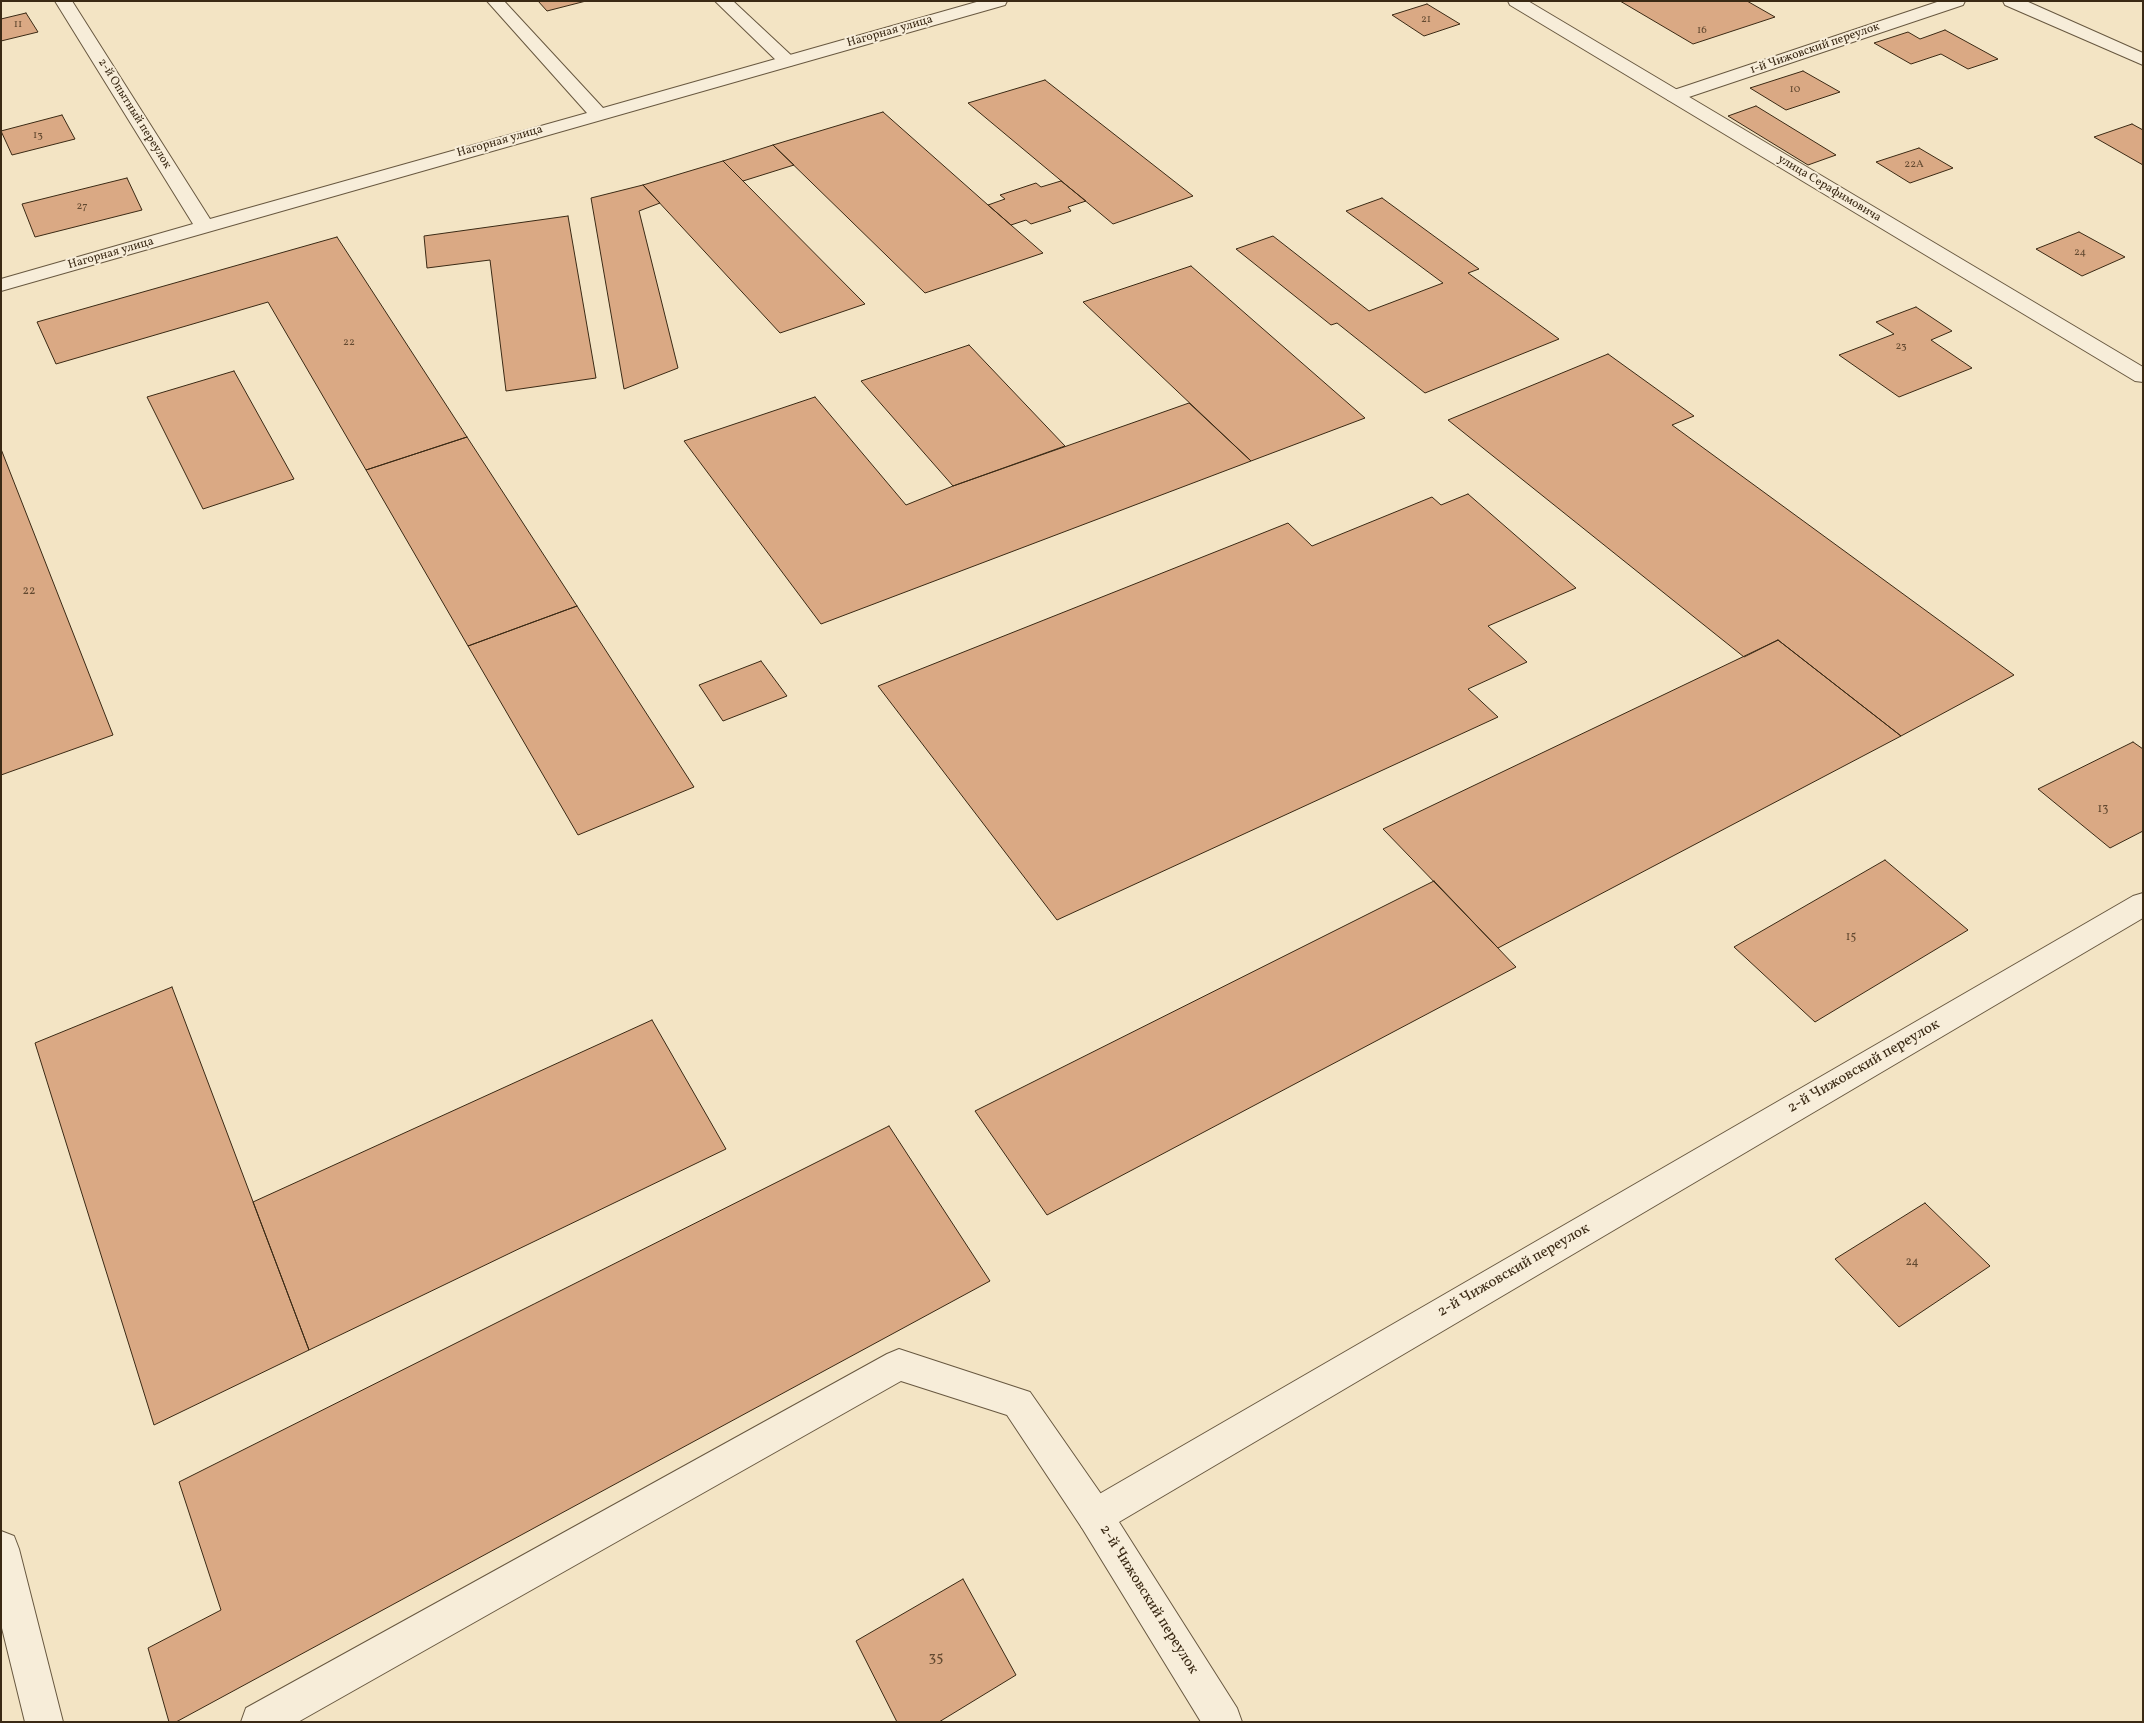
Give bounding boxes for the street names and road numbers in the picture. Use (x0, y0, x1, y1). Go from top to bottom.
street label: Нагорная улица (845, 13, 935, 51)
street label: 1-й Чижовский переулок (1748, 20, 1882, 78)
street label: 2-й Опытный переулок (94, 56, 174, 172)
street label: Нагорная улица (455, 123, 545, 161)
street label: улица Серафимовича (1775, 152, 1883, 226)
street label: Нагорная улица (66, 235, 156, 273)
street label: 2-й Чижовский переулок (1785, 1016, 1943, 1118)
street label: 2-й Чижовский переулок (1435, 1220, 1593, 1322)
street label: 2-й Чижовский переулок (1095, 1522, 1201, 1678)

